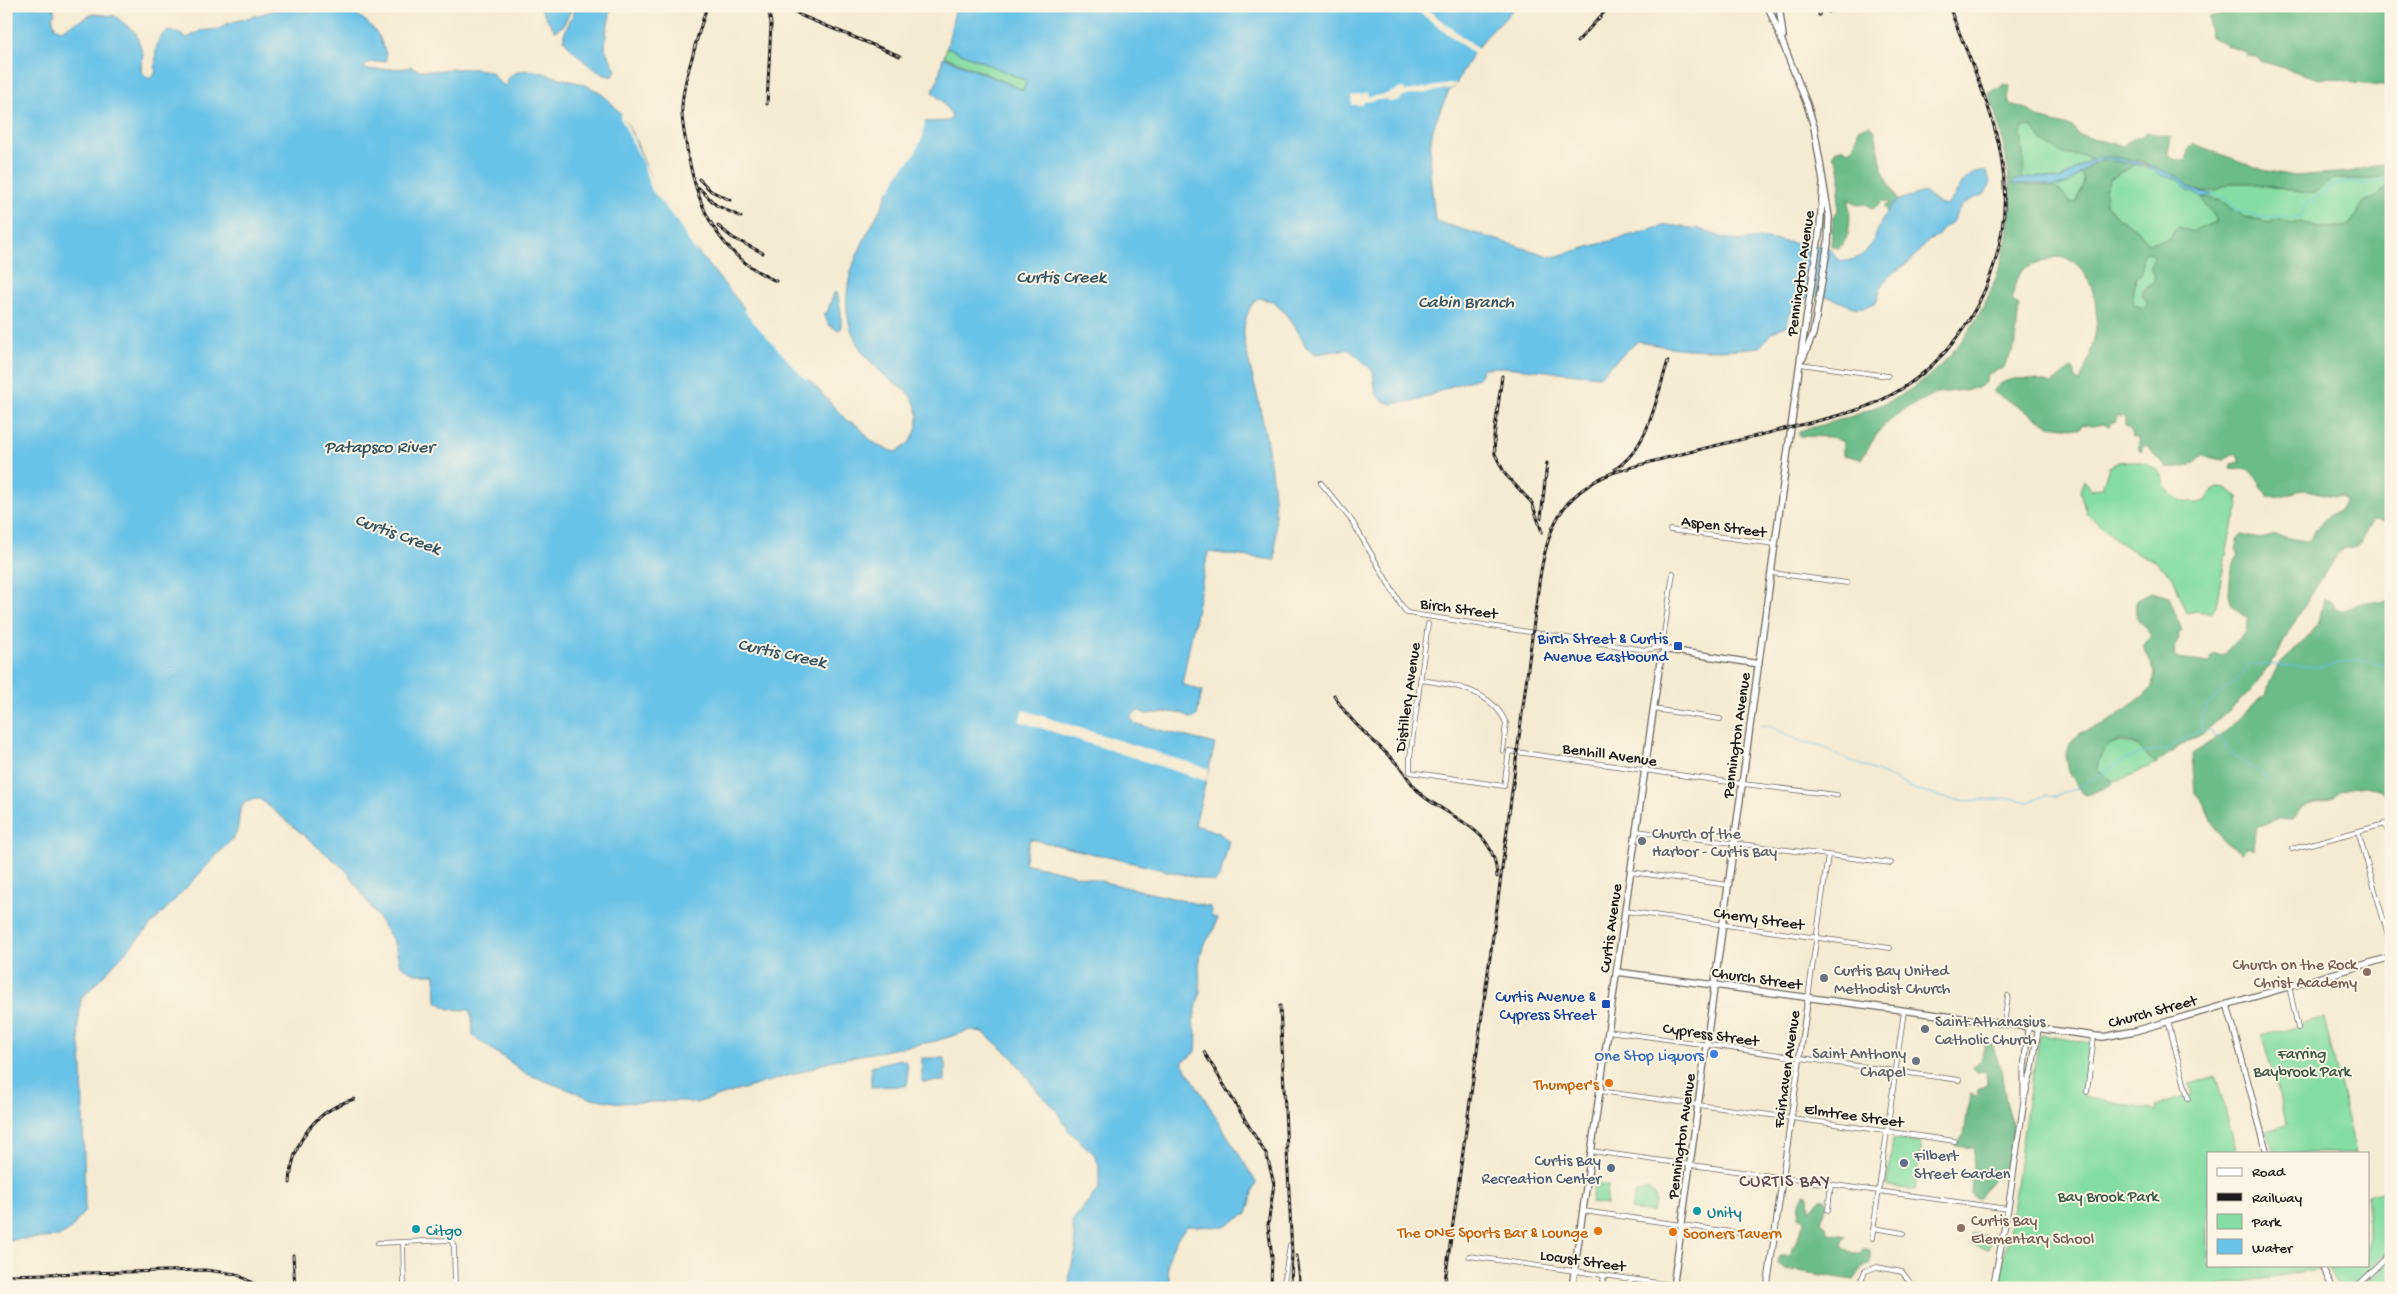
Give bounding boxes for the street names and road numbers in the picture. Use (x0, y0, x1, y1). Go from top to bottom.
street label: Pennington Avenue (1784, 209, 1821, 339)
street label: Aspen Street (1680, 513, 1769, 544)
street label: Birch Street (1418, 596, 1500, 625)
street label: Distillery Avenue (1392, 641, 1427, 755)
street label: Pennington Avenue (1720, 671, 1757, 801)
street label: Benhill Avenue (1560, 740, 1659, 773)
street label: Curtis Avenue (1597, 882, 1628, 974)
street label: Cherry Street (1712, 905, 1806, 936)
street label: Church Street (1710, 965, 1804, 996)
street label: Church Street (2107, 992, 2201, 1034)
street label: Fairhaven Avenue (1771, 1009, 1806, 1130)
street label: Cypress Street (1661, 1020, 1761, 1053)
street label: Pennington Avenue (1665, 1072, 1702, 1202)
street label: Elmtree Street (1803, 1101, 1906, 1134)
street label: Locust Street (1539, 1247, 1628, 1278)

